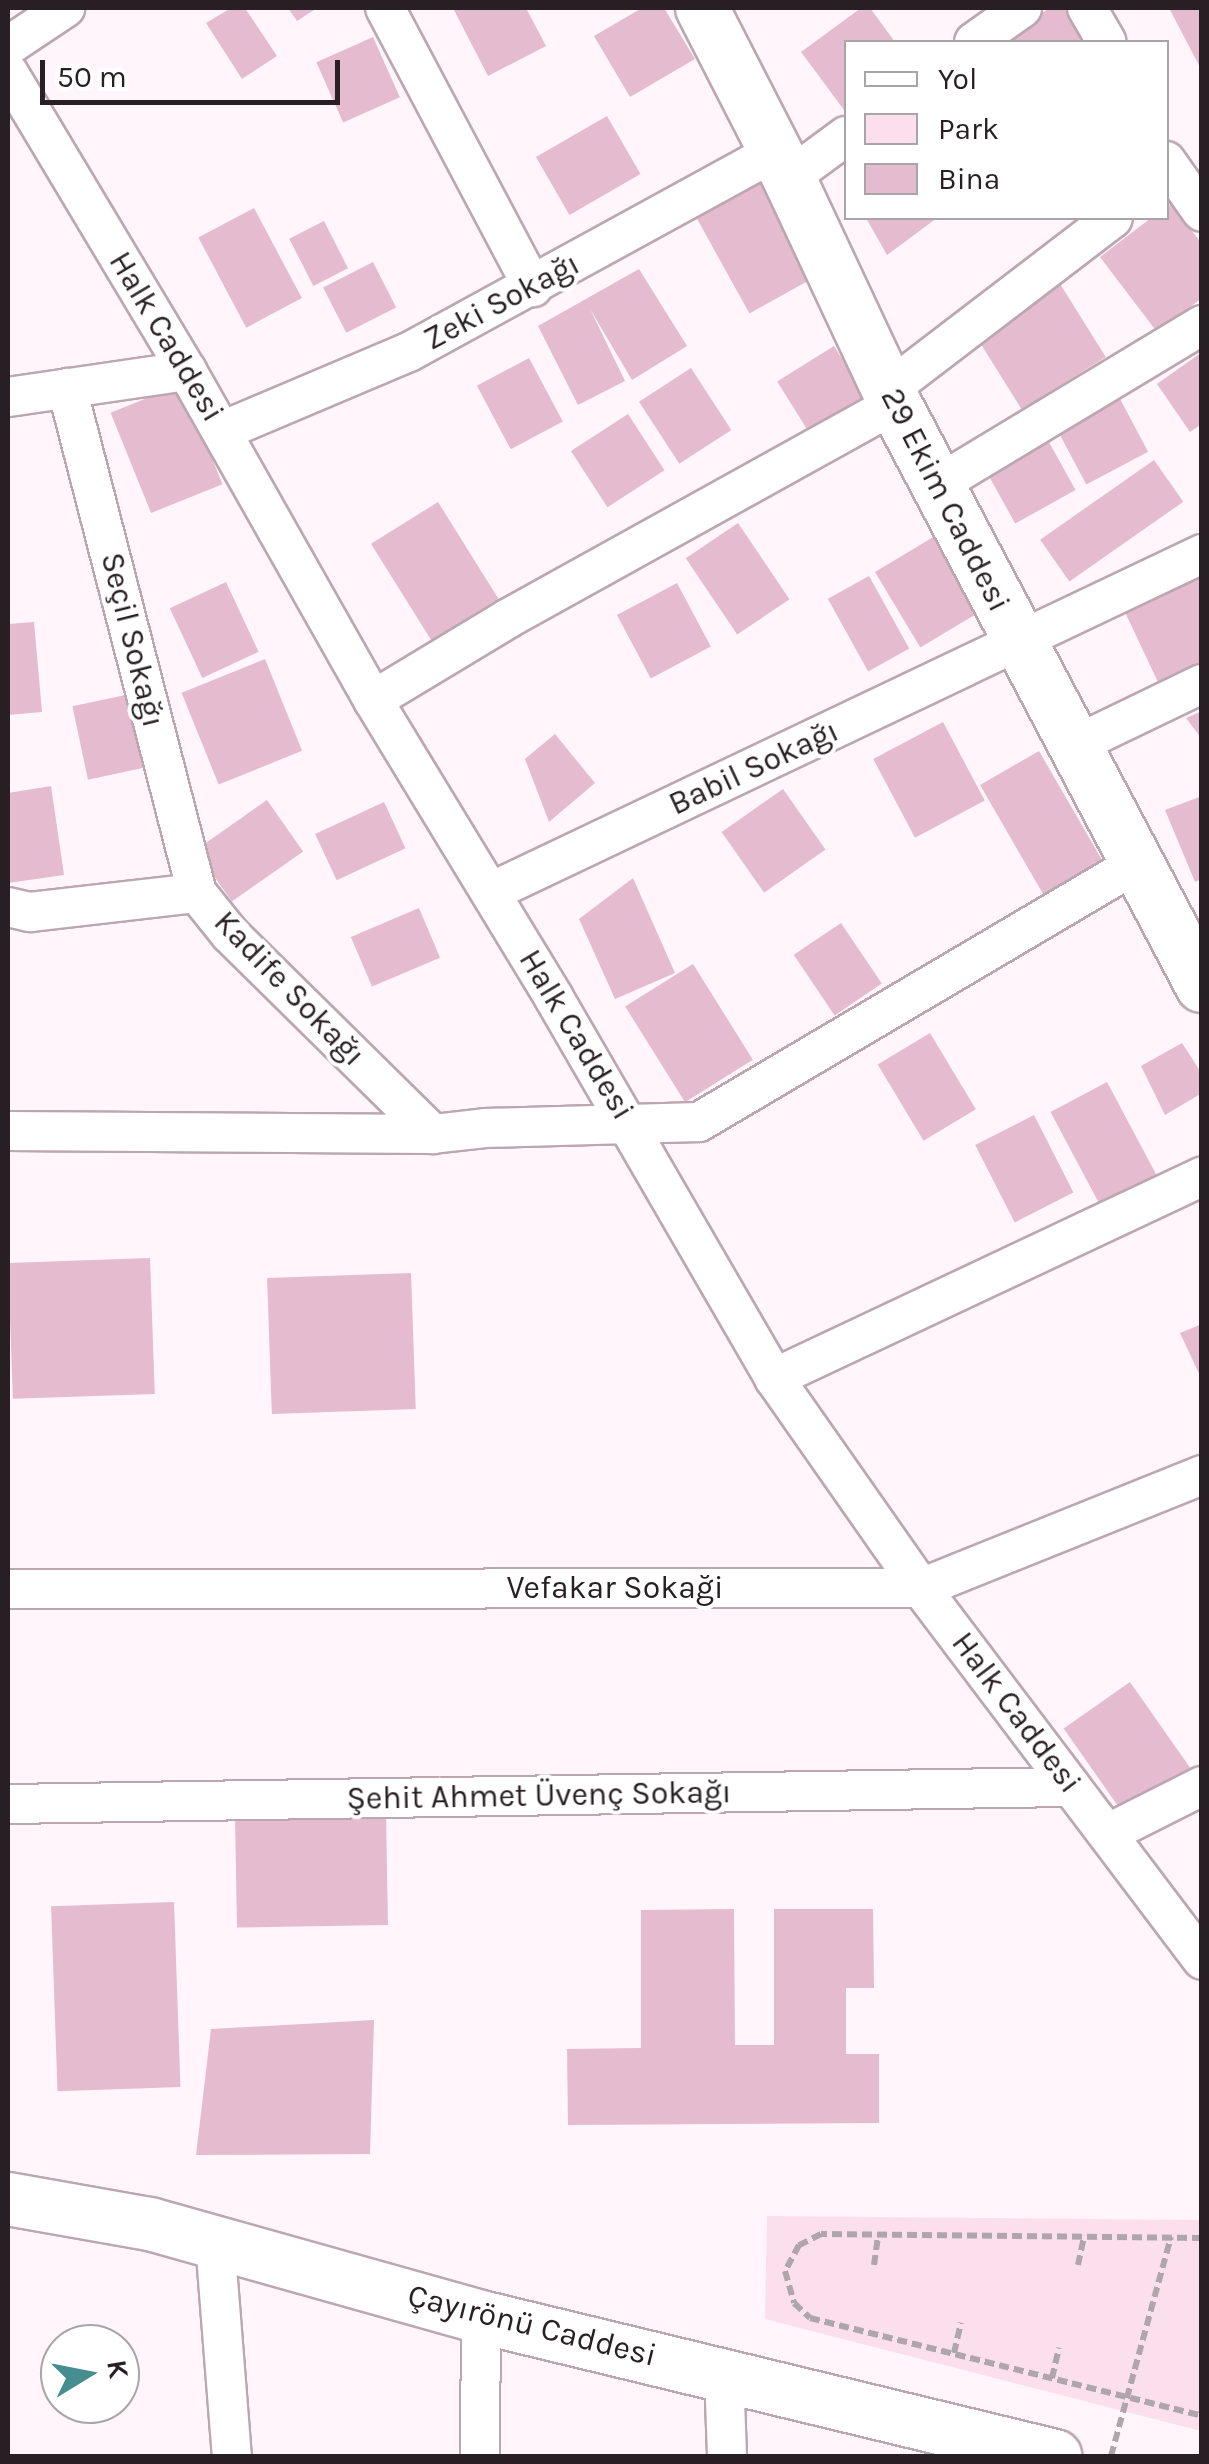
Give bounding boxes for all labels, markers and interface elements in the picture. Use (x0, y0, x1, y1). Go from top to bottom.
scale bar (45, 40, 345, 102)
legend (844, 40, 1169, 220)
text: 50 m (57, 59, 127, 95)
text: Yol (938, 61, 977, 97)
text: Park (938, 111, 999, 147)
text: Bina (938, 161, 1000, 197)
street label: Halk Caddesi (100, 245, 232, 429)
street label: Zeki Sokağı (418, 245, 586, 359)
street label: 29 Ekim Caddesi (872, 382, 1018, 618)
street label: Seçil Sokağı (92, 549, 172, 731)
street label: Babil Sokağı (663, 712, 845, 824)
street label: Kadife Sokağı (206, 904, 372, 1074)
street label: Halk Caddesi (510, 943, 642, 1127)
street label: Vefakar Sokaği (507, 1569, 723, 1607)
street label: Halk Caddesi (943, 1625, 1089, 1801)
street label: Şehit Ahmet Üvenç Sokağı (346, 1773, 732, 1819)
street label: Çayırönü Caddesi (404, 2277, 660, 2375)
north arrow (40, 2324, 140, 2424)
text: K (100, 2357, 136, 2381)

